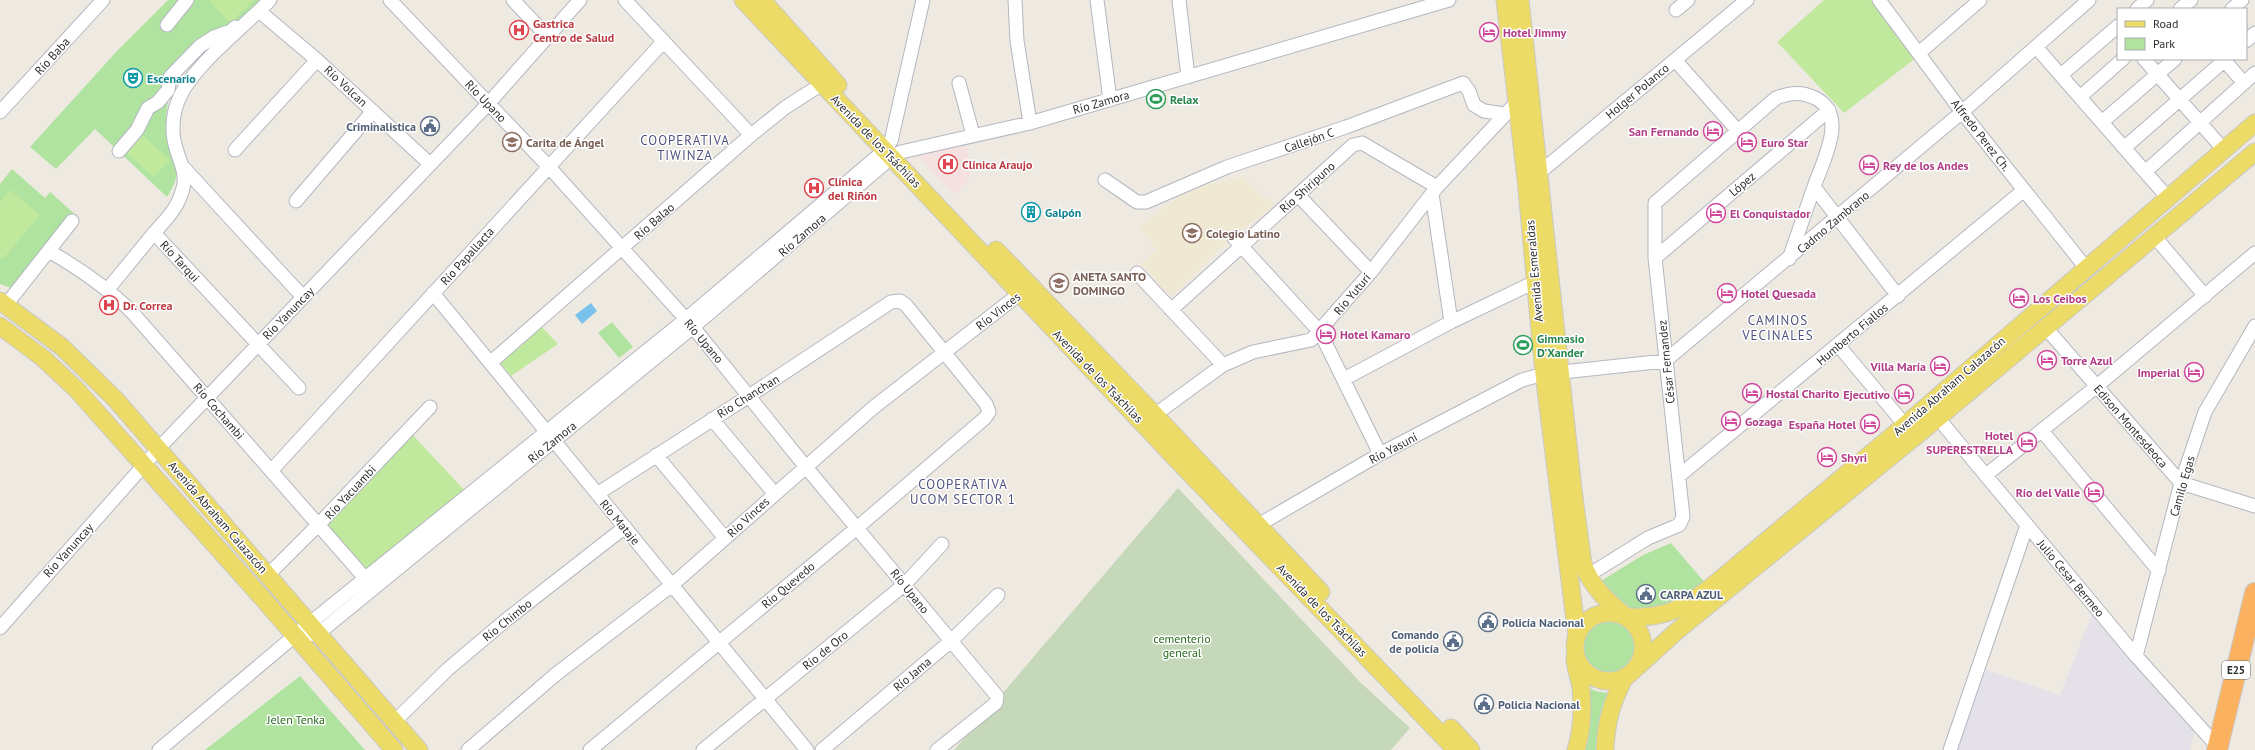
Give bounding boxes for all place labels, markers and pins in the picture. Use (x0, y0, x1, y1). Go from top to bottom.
place label: Gastrica Centro de Salud (533, 16, 614, 45)
hospital icon: Gastrica Centro de Salud (508, 19, 530, 41)
hotel icon: Hotel Jimmy (1478, 21, 1500, 43)
place label: Hotel Jimmy (1503, 25, 1567, 40)
theatre icon: Escenario (122, 67, 144, 89)
place label: Escenario (147, 71, 196, 86)
sports icon: Relax (1145, 88, 1167, 110)
place label: Relax (1170, 92, 1199, 107)
public building icon: Criminalistica (419, 115, 441, 137)
place label: Criminalistica (346, 119, 416, 134)
hotel icon: San Fernando (1702, 120, 1724, 142)
place label: San Fernando (1629, 124, 1700, 139)
school or university icon: Carita de Ángel (501, 131, 523, 153)
hotel icon: Euro Star (1736, 131, 1758, 153)
place label: Carita de Ángel (526, 135, 605, 150)
place label: Euro Star (1761, 135, 1809, 150)
hospital icon: Clínica Araujo (937, 153, 959, 175)
hotel icon: Rey de los Andes (1858, 154, 1880, 176)
place label: Clínica Araujo (962, 157, 1033, 172)
place label: Rey de los Andes (1883, 158, 1969, 173)
place label: Clínica del Riñón (828, 174, 877, 203)
hospital icon: Clínica del Riñón (803, 177, 825, 199)
building icon: Galpón (1020, 201, 1042, 223)
hotel icon: El Conquistador (1705, 202, 1727, 224)
place label: Galpón (1045, 205, 1081, 220)
place label: El Conquistador (1730, 206, 1811, 221)
school or university icon: Colegio Latino (1181, 222, 1203, 244)
place label: Colegio Latino (1206, 226, 1281, 241)
place label: ANETA SANTO DOMINGO (1073, 269, 1146, 298)
school or university icon: ANETA SANTO DOMINGO (1048, 272, 1070, 294)
hotel icon: Hotel Quesada (1716, 282, 1738, 304)
place label: Hotel Quesada (1741, 286, 1816, 301)
hotel icon: Los Ceibos (2008, 287, 2030, 309)
place label: Los Ceibos (2033, 291, 2087, 306)
hospital icon: Dr. Correa (98, 294, 120, 316)
place label: Dr. Correa (123, 298, 173, 313)
hotel icon: Hotel Kamaro (1315, 323, 1337, 345)
place label: Hotel Kamaro (1340, 327, 1411, 342)
place label: Gimnasio D'Xander (1537, 331, 1585, 360)
sports icon: Gimnasio D'Xander (1512, 334, 1534, 356)
hotel icon: Torre Azul (2036, 349, 2058, 371)
place label: Torre Azul (2061, 353, 2113, 368)
hotel icon: Villa María (1929, 355, 1951, 377)
place label: Villa María (1870, 359, 1926, 374)
hotel icon: Imperial (2183, 361, 2205, 383)
place label: Imperial (2137, 365, 2180, 380)
hotel icon: Hostal Charito (1741, 382, 1763, 404)
hotel icon: Ejecutivo (1893, 383, 1915, 405)
place label: Hostal Charito (1766, 386, 1840, 401)
place label: Ejecutivo (1843, 387, 1891, 402)
hotel icon: Gozaga (1720, 410, 1742, 432)
hotel icon: España Hotel (1859, 413, 1881, 435)
place label: Gozaga (1745, 414, 1783, 429)
place label: España Hotel (1789, 417, 1856, 432)
place label: Hotel SUPERESTRELLA (1926, 428, 2014, 457)
hotel icon: Hotel SUPERESTRELLA (2016, 431, 2038, 453)
hotel icon: Shyri (1816, 446, 1838, 468)
place label: Shyri (1841, 450, 1867, 465)
hotel icon: Río del Valle (2083, 481, 2105, 503)
place label: Río del Valle (2016, 485, 2080, 500)
public building icon: CARPA AZUL (1635, 583, 1657, 605)
place label: CARPA AZUL (1660, 587, 1724, 602)
public building icon: Policía Nacional (1477, 611, 1499, 633)
place label: Policía Nacional (1502, 615, 1584, 630)
place label: Comando de policía (1389, 627, 1440, 656)
public building icon: Comando de policía (1442, 630, 1464, 652)
public building icon: Policia Nacional (1473, 693, 1495, 715)
place label: Policia Nacional (1498, 697, 1580, 712)

